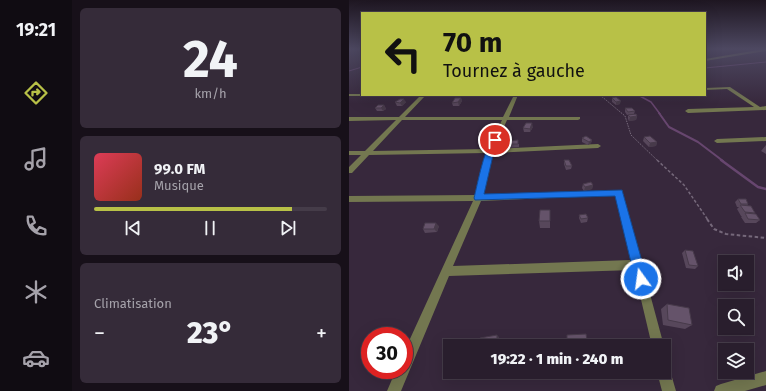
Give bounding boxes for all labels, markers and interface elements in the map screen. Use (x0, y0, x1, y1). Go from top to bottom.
text: 19:21 (16, 19, 56, 41)
text: 70 m (443, 26, 502, 59)
text: 24 (183, 28, 238, 91)
icon: left (377, 28, 429, 80)
text: Tournez à gauche (443, 60, 585, 82)
icon: directions (22, 79, 50, 107)
text: km/h (194, 86, 227, 101)
pin (478, 123, 512, 157)
icon: arrive (484, 129, 506, 151)
icon: music (22, 145, 50, 173)
text: 99.0 FM (154, 160, 205, 178)
text: Musique (154, 178, 204, 193)
icon: phone (22, 212, 50, 240)
icon: previous (122, 217, 144, 239)
icon: pause (199, 217, 221, 239)
icon: next (277, 217, 299, 239)
map controls (718, 255, 754, 379)
button: sound (718, 255, 754, 291)
position arrow (620, 258, 662, 300)
icon: climate (22, 278, 50, 306)
text: Climatisation (94, 296, 172, 311)
button: search (718, 299, 754, 335)
text: 23° (187, 315, 234, 351)
text: − (94, 320, 105, 347)
text: + (316, 320, 327, 347)
speed limit sign: 30 (361, 327, 413, 379)
button: layers (718, 343, 754, 379)
icon: car (22, 344, 50, 372)
text: 19:22 · 1 min · 240 m (491, 350, 623, 368)

